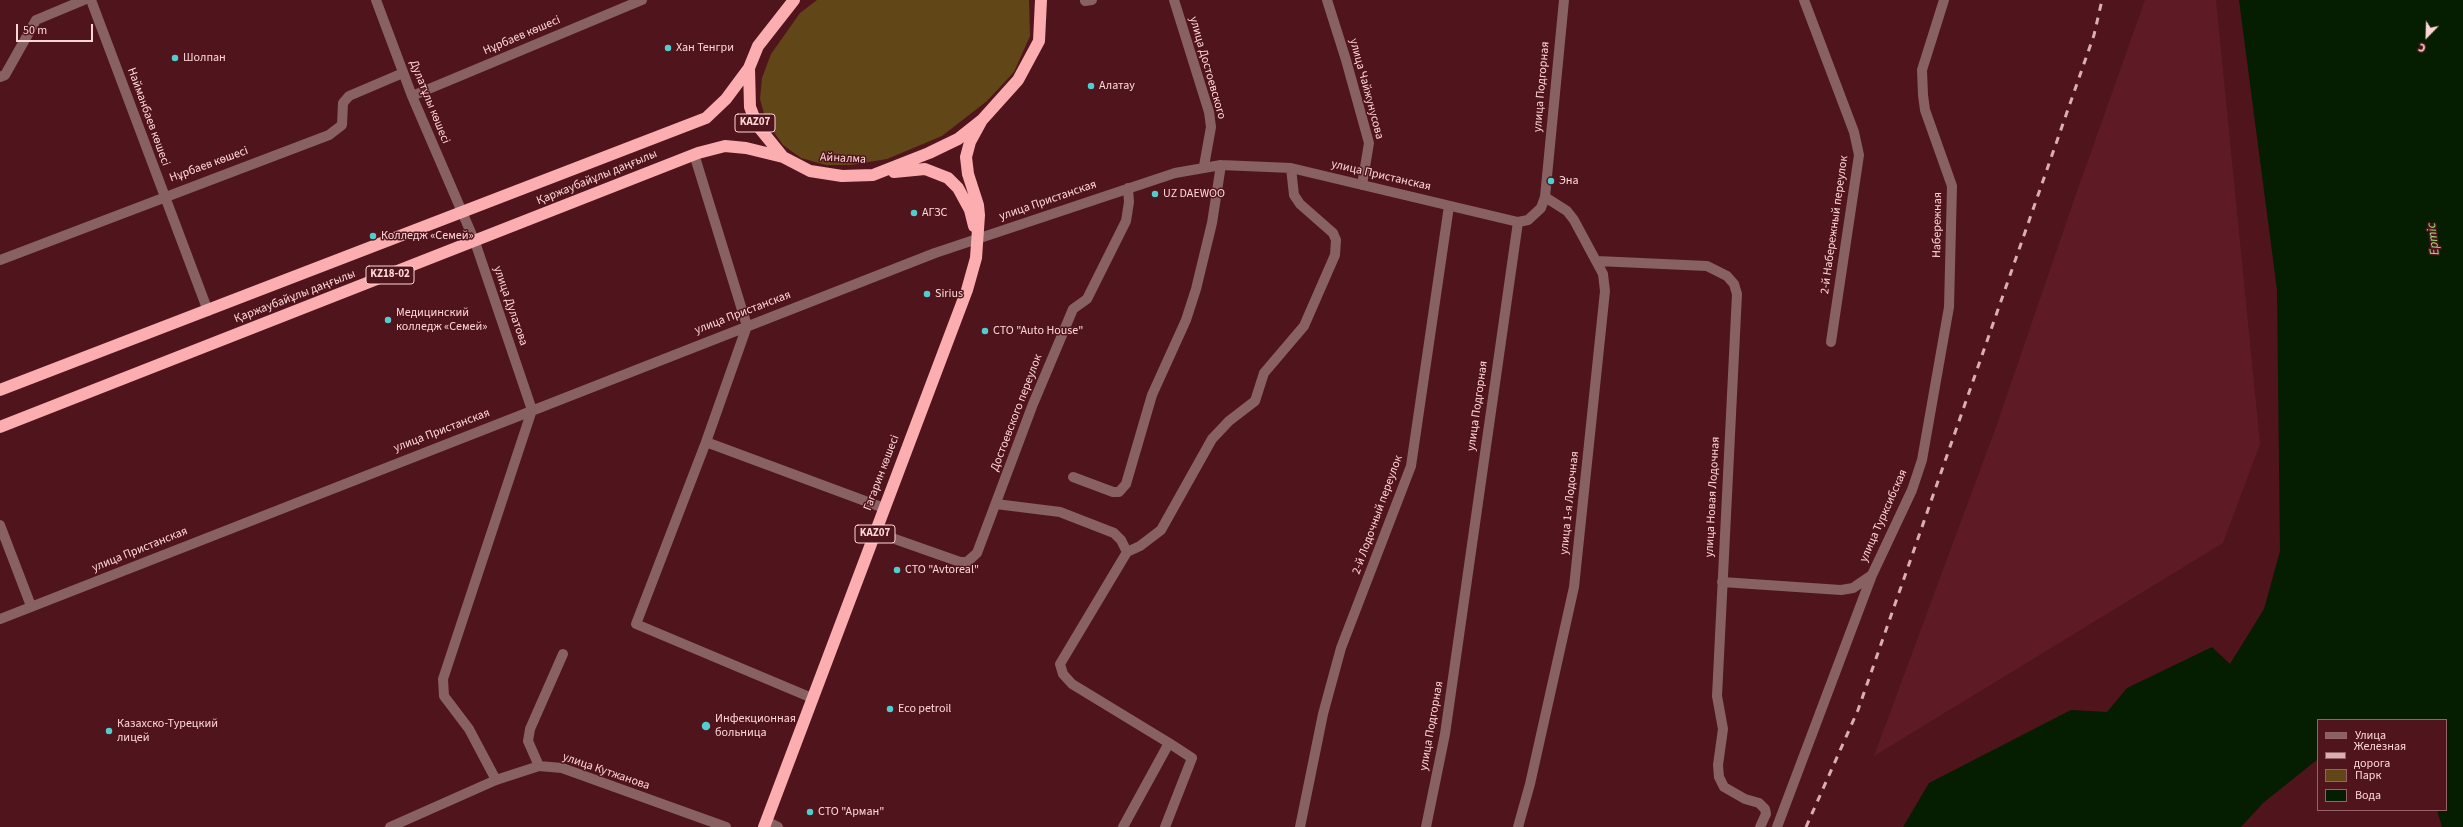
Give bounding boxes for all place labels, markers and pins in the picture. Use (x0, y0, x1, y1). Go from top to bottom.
place label: Хан Тенгри (676, 41, 734, 55)
marker: Хан Тенгри (663, 43, 673, 53)
place label: Шолпан (183, 51, 226, 65)
marker: Шолпан (170, 53, 180, 63)
place label: Алатау (1099, 79, 1135, 93)
marker: Алатау (1086, 81, 1096, 91)
place label: Эна (1559, 174, 1579, 188)
marker: Эна (1546, 176, 1556, 186)
place label: UZ DAEWOO (1163, 187, 1225, 201)
marker: UZ DAEWOO (1150, 189, 1160, 199)
place label: АГЗС (922, 206, 947, 220)
marker: АГЗС (909, 208, 919, 218)
place label: Колледж «Семей» (381, 229, 474, 243)
marker: Колледж «Семей» (368, 231, 378, 241)
place label: Sirius (935, 287, 963, 301)
marker: Sirius (922, 289, 932, 299)
place label: Медицинский колледж «Семей» (396, 306, 487, 334)
marker: Медицинский колледж «Семей» (383, 315, 393, 325)
place label: СТО "Auto House" (993, 324, 1083, 338)
marker: СТО "Auto House" (980, 326, 990, 336)
place label: СТО "Avtoreal" (905, 563, 979, 577)
marker: СТО "Avtoreal" (892, 565, 902, 575)
place label: Eco petroil (898, 702, 951, 716)
marker: Eco petroil (885, 704, 895, 714)
place label: Инфекционная больница (715, 712, 796, 740)
place label: Казахско-Турецкий лицей (117, 717, 218, 745)
marker: Инфекционная больница (700, 720, 712, 732)
marker: Казахско-Турецкий лицей (104, 726, 114, 736)
place label: СТО "Арман" (818, 805, 884, 819)
marker: СТО "Арман" (805, 807, 815, 817)

